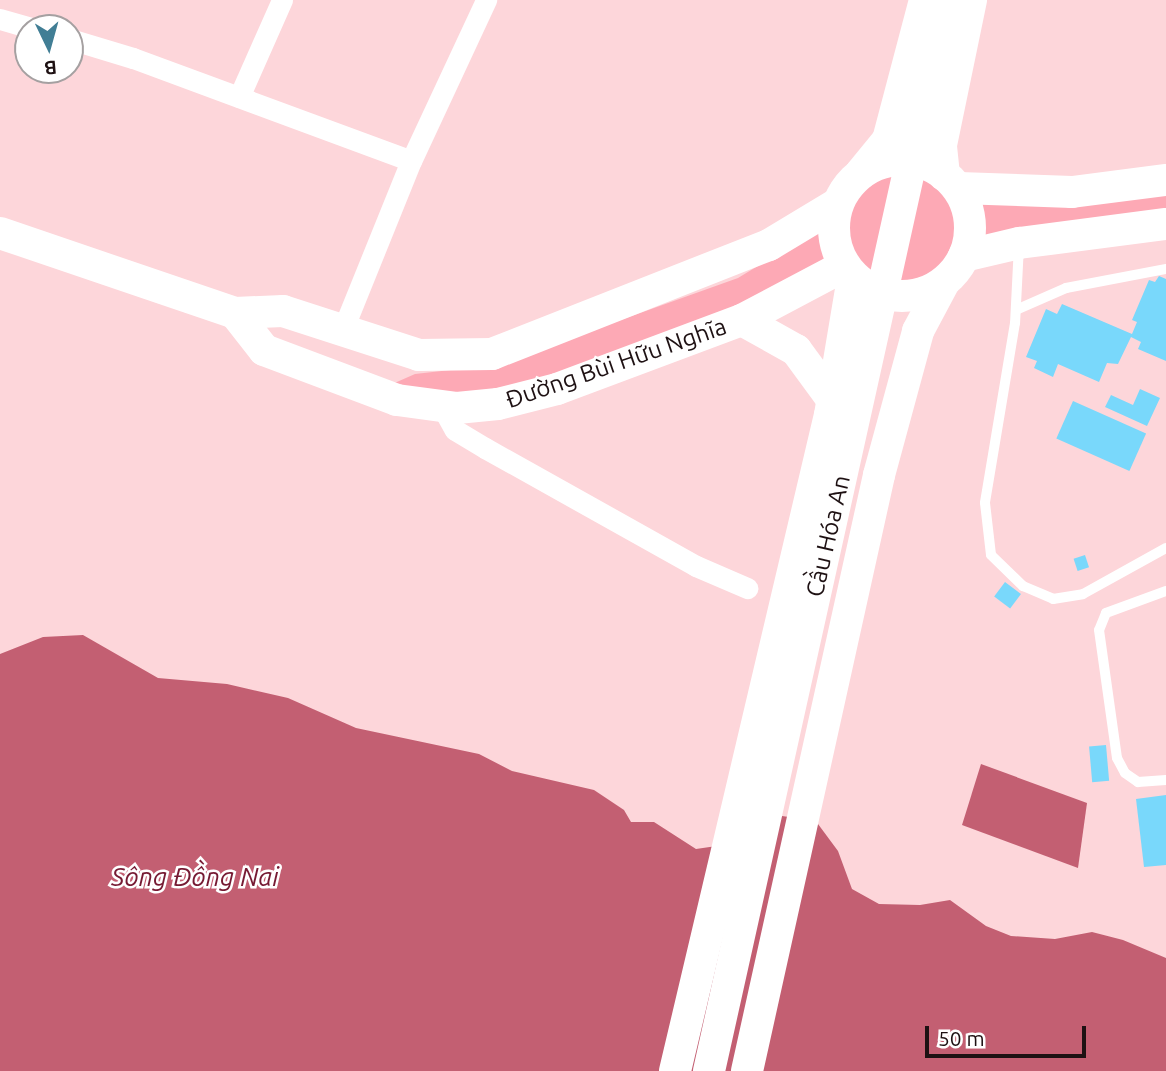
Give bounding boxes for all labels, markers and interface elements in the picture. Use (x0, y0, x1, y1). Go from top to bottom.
north arrow (14, 14, 84, 84)
text: B (43, 56, 58, 79)
street label: Đường Bùi Hữu Nghĩa (502, 312, 730, 414)
street label: Cầu Hóa An (800, 472, 856, 600)
water label: Sông Đồng Nai (111, 861, 279, 893)
scale bar (928, 1012, 1089, 1056)
text: 50 m (938, 1026, 985, 1050)

